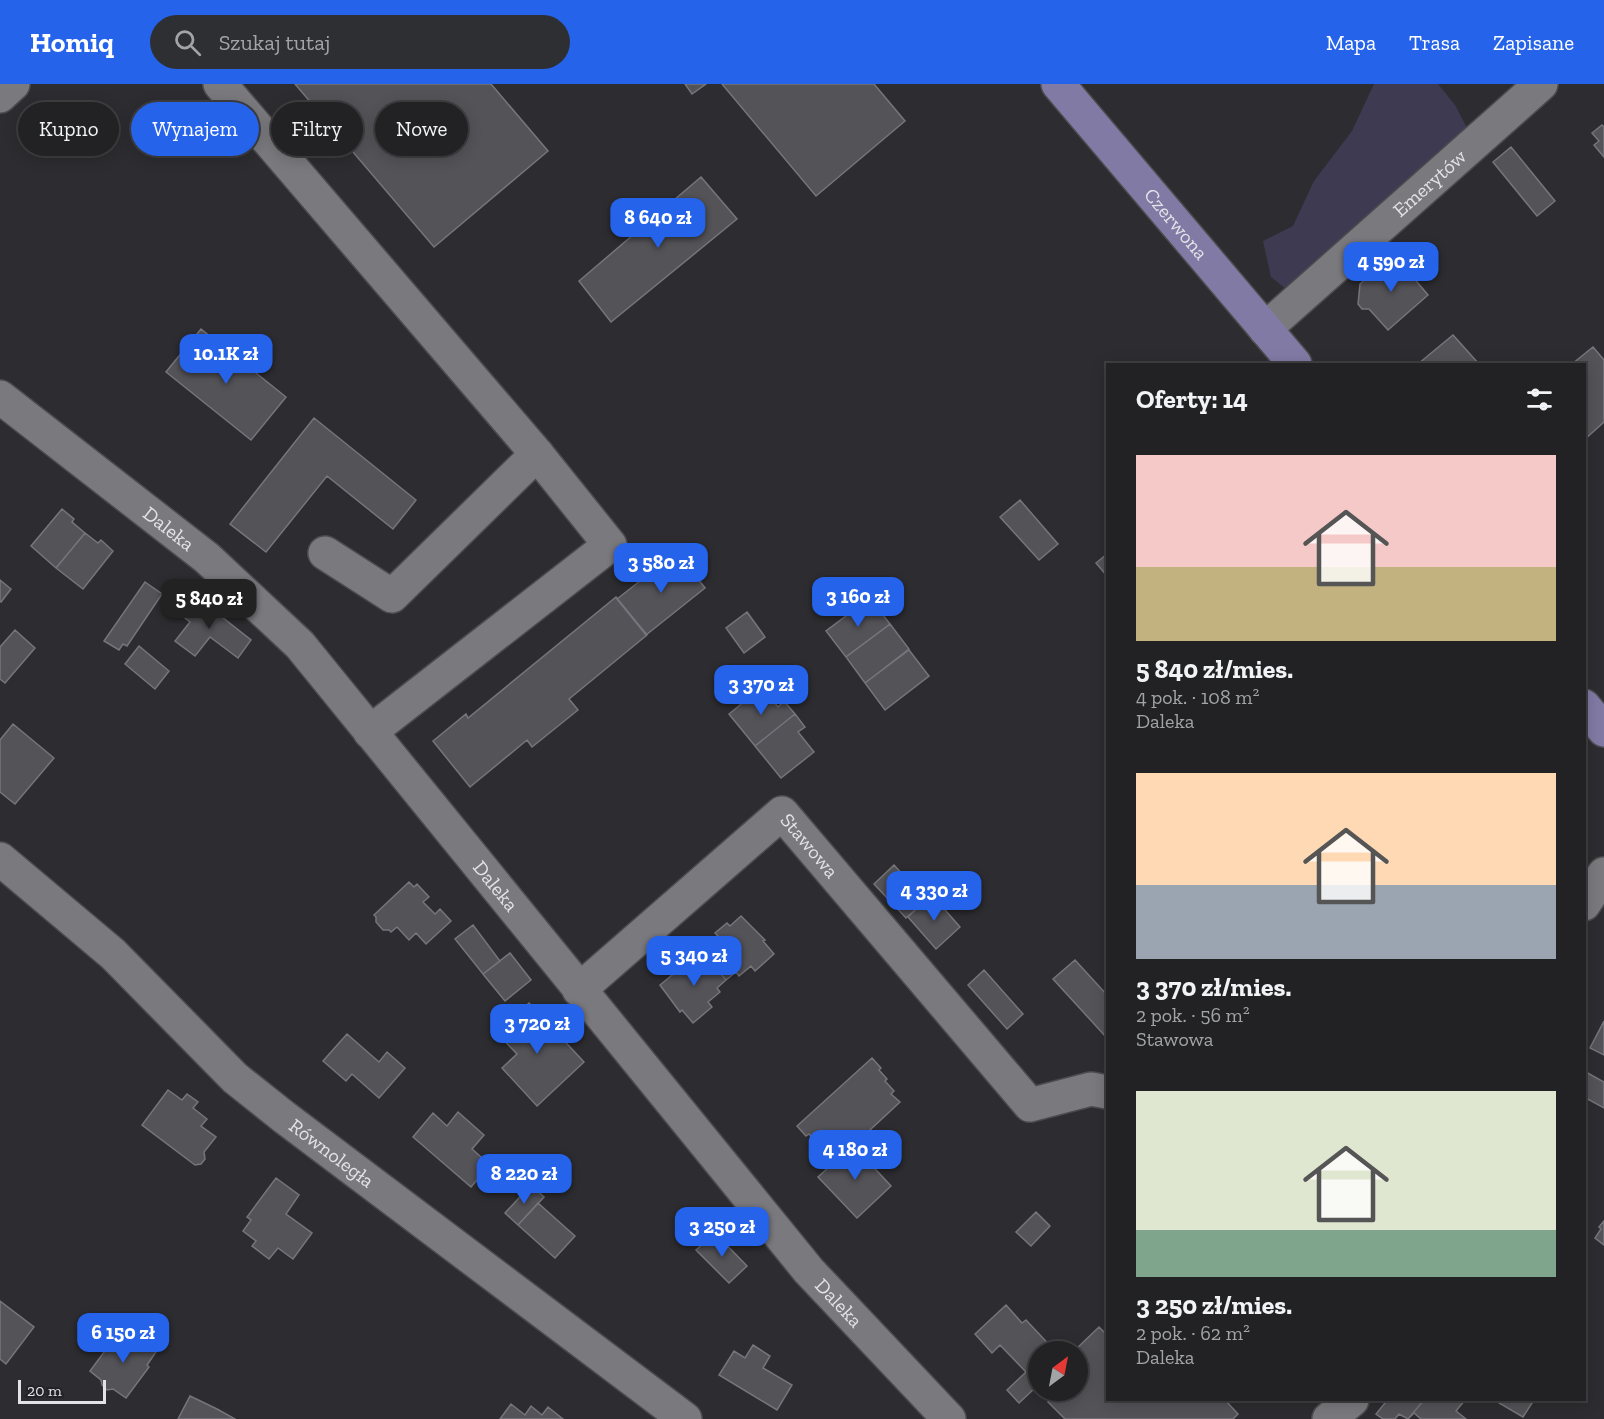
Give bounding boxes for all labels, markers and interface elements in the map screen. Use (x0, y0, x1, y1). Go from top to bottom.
search box (150, 15, 570, 69)
text: Homiq (30, 26, 114, 59)
icon: search (171, 26, 204, 59)
text: Szukaj tutaj (219, 29, 330, 56)
text: Mapa (1326, 30, 1376, 55)
text: Trasa (1409, 30, 1460, 55)
text: Zapisane (1493, 30, 1574, 55)
chip: Kupno (18, 102, 119, 156)
chip: Wynajem (131, 102, 259, 156)
chip: Filtry (271, 102, 363, 156)
chip: Nowe (375, 102, 468, 156)
street label: Emerytów (1388, 144, 1472, 222)
street label: Czerwona (1139, 183, 1214, 265)
pin: 8 640 zł (596, 198, 720, 249)
text: 8 640 zł (624, 205, 692, 229)
pin: 4 590 zł (1329, 242, 1453, 293)
text: 4 590 zł (1358, 249, 1424, 273)
pin: 10.1K zł (164, 334, 288, 385)
text: 10.1K zł (194, 341, 258, 365)
text: Oferty: 14 (1136, 383, 1248, 415)
icon: filters (1523, 383, 1556, 416)
icon: home (1292, 494, 1400, 602)
street label: Daleka (138, 501, 200, 556)
pin: 3 580 zł (599, 543, 723, 594)
text: 3 580 zł (628, 550, 694, 574)
pin: 3 160 zł (796, 577, 920, 628)
pin: 5 840 zł (147, 579, 271, 630)
text: 3 160 zł (826, 584, 890, 608)
text: 5 840 zł (175, 586, 243, 610)
text: 5 840 zł/mies. (1136, 653, 1293, 685)
pin: 3 370 zł (699, 665, 823, 716)
text: 3 370 zł (728, 672, 794, 696)
text: 4 pok. · 108 m² (1136, 685, 1259, 709)
text: Daleka (1136, 709, 1194, 733)
street label: Stawowa (775, 808, 844, 883)
icon: home (1292, 812, 1400, 920)
street label: Daleka (468, 856, 524, 916)
pin: 4 330 zł (872, 871, 996, 922)
text: 4 330 zł (900, 878, 968, 902)
pin: 5 340 zł (632, 936, 756, 987)
text: 5 340 zł (661, 943, 727, 967)
text: 3 370 zł/mies. (1136, 971, 1291, 1003)
text: 2 pok. · 56 m² (1136, 1003, 1250, 1027)
pin: 3 720 zł (475, 1004, 599, 1055)
text: 3 720 zł (504, 1011, 570, 1035)
text: Stawowa (1136, 1027, 1214, 1051)
street label: Równoległa (285, 1113, 379, 1193)
pin: 4 180 zł (793, 1130, 917, 1181)
icon: home (1292, 1130, 1400, 1238)
text: 4 180 zł (823, 1137, 887, 1161)
pin: 8 220 zł (462, 1154, 586, 1205)
text: 8 220 zł (491, 1161, 557, 1185)
pin: 3 250 zł (660, 1207, 784, 1258)
text: 3 250 zł (689, 1214, 755, 1238)
street label: Daleka (810, 1273, 868, 1332)
text: 3 250 zł/mies. (1136, 1289, 1292, 1321)
pin: 6 150 zł (61, 1313, 185, 1364)
text: 6 150 zł (91, 1320, 155, 1344)
text: 2 pok. · 62 m² (1136, 1321, 1250, 1345)
north arrow (1028, 1341, 1088, 1401)
map controls (1028, 1341, 1088, 1401)
text: Daleka (1136, 1345, 1194, 1369)
scale bar (18, 1377, 106, 1404)
text: 20 m (27, 1381, 62, 1400)

